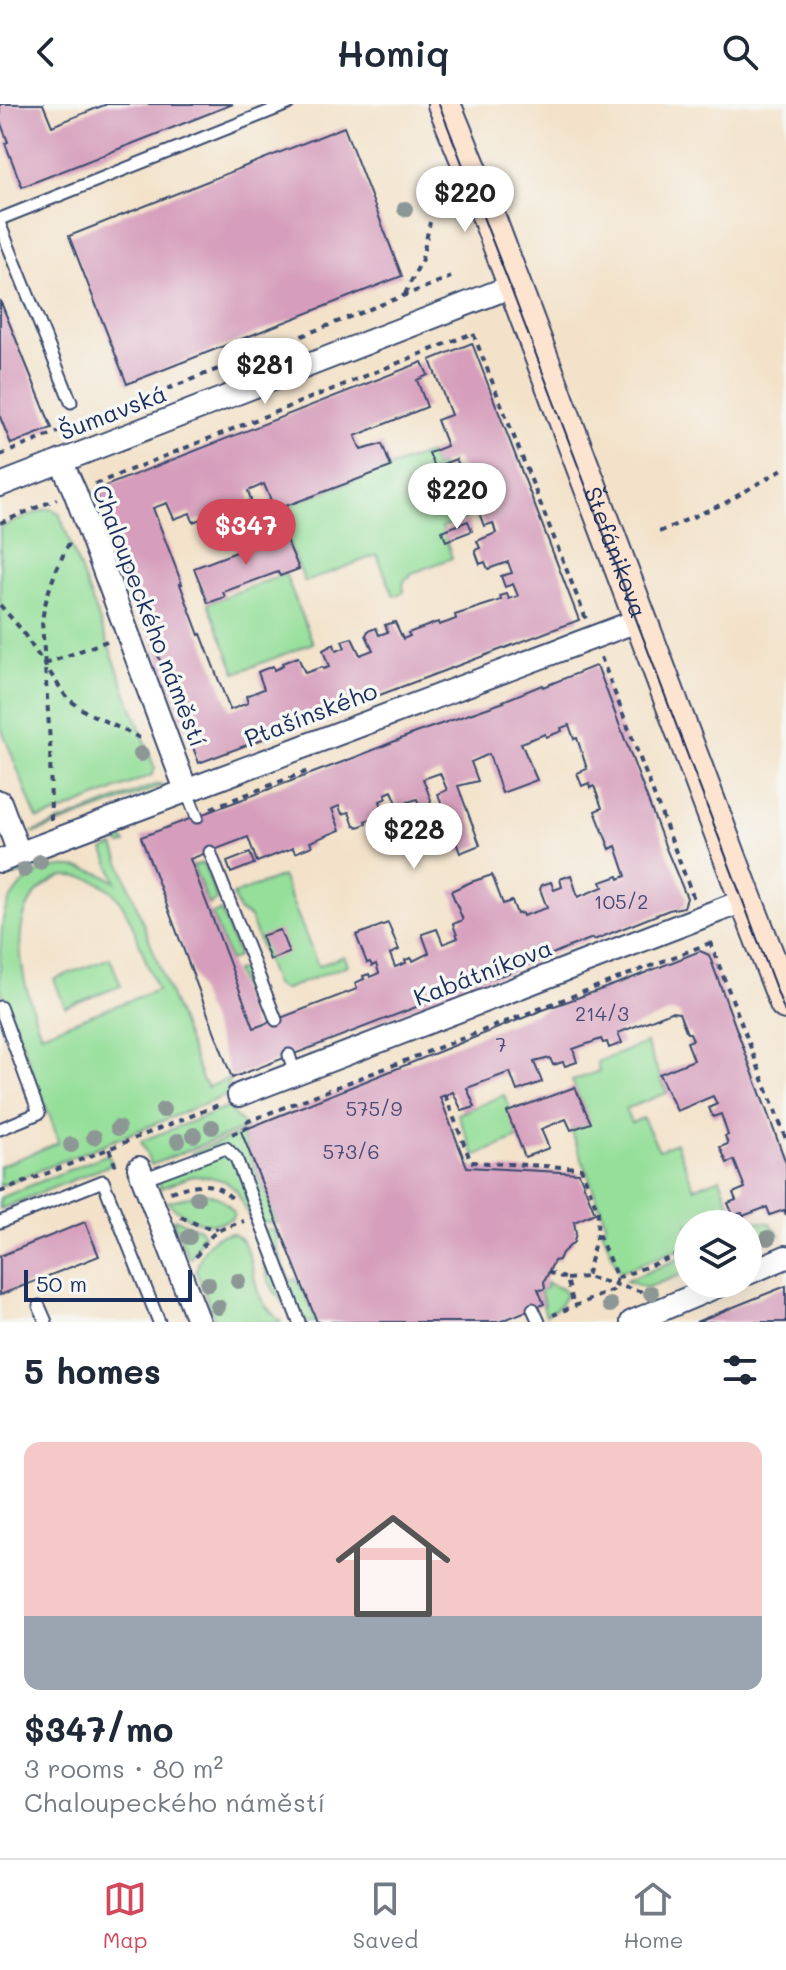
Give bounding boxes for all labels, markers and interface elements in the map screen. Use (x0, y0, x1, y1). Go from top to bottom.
text: Homiq (336, 29, 450, 76)
icon: back (24, 30, 68, 74)
icon: search (718, 30, 762, 74)
pin: $220 (418, 166, 512, 234)
text: $220 (434, 175, 496, 209)
pin: $281 (218, 338, 312, 406)
text: $281 (236, 347, 294, 381)
street label: Šumavská (54, 377, 171, 446)
pin: $220 (410, 463, 504, 531)
text: $220 (426, 472, 488, 506)
street label: Chaloupeckého náměstí (86, 480, 215, 751)
street label: Štefánikova (578, 482, 655, 622)
pin: $347 (199, 499, 293, 567)
text: $347 (215, 508, 277, 542)
street label: Ptašínského (240, 674, 381, 753)
pin: $228 (367, 803, 461, 871)
text: $228 (383, 812, 445, 846)
house number: 105/2 (594, 888, 648, 914)
street label: Kabátníkova (409, 931, 556, 1012)
house number: 214/3 (575, 1000, 629, 1026)
house number: 7 (495, 1031, 507, 1057)
house number: 575/9 (346, 1095, 403, 1121)
house number: 573/6 (322, 1138, 380, 1164)
map controls (674, 1210, 762, 1298)
button: layers (674, 1210, 762, 1298)
scale bar (24, 1266, 192, 1302)
text: 50 m (36, 1269, 87, 1298)
text: 5 homes (24, 1348, 161, 1393)
icon: filters (718, 1348, 762, 1392)
icon: home (321, 1494, 465, 1638)
text: $347/mo (24, 1706, 173, 1751)
text: 3 rooms · 80 m² (24, 1751, 223, 1785)
text: Chaloupeckého náměstí (24, 1785, 326, 1819)
tab: Map (103, 1877, 147, 1954)
tab: Saved (353, 1877, 418, 1954)
tab: Home (623, 1877, 683, 1954)

